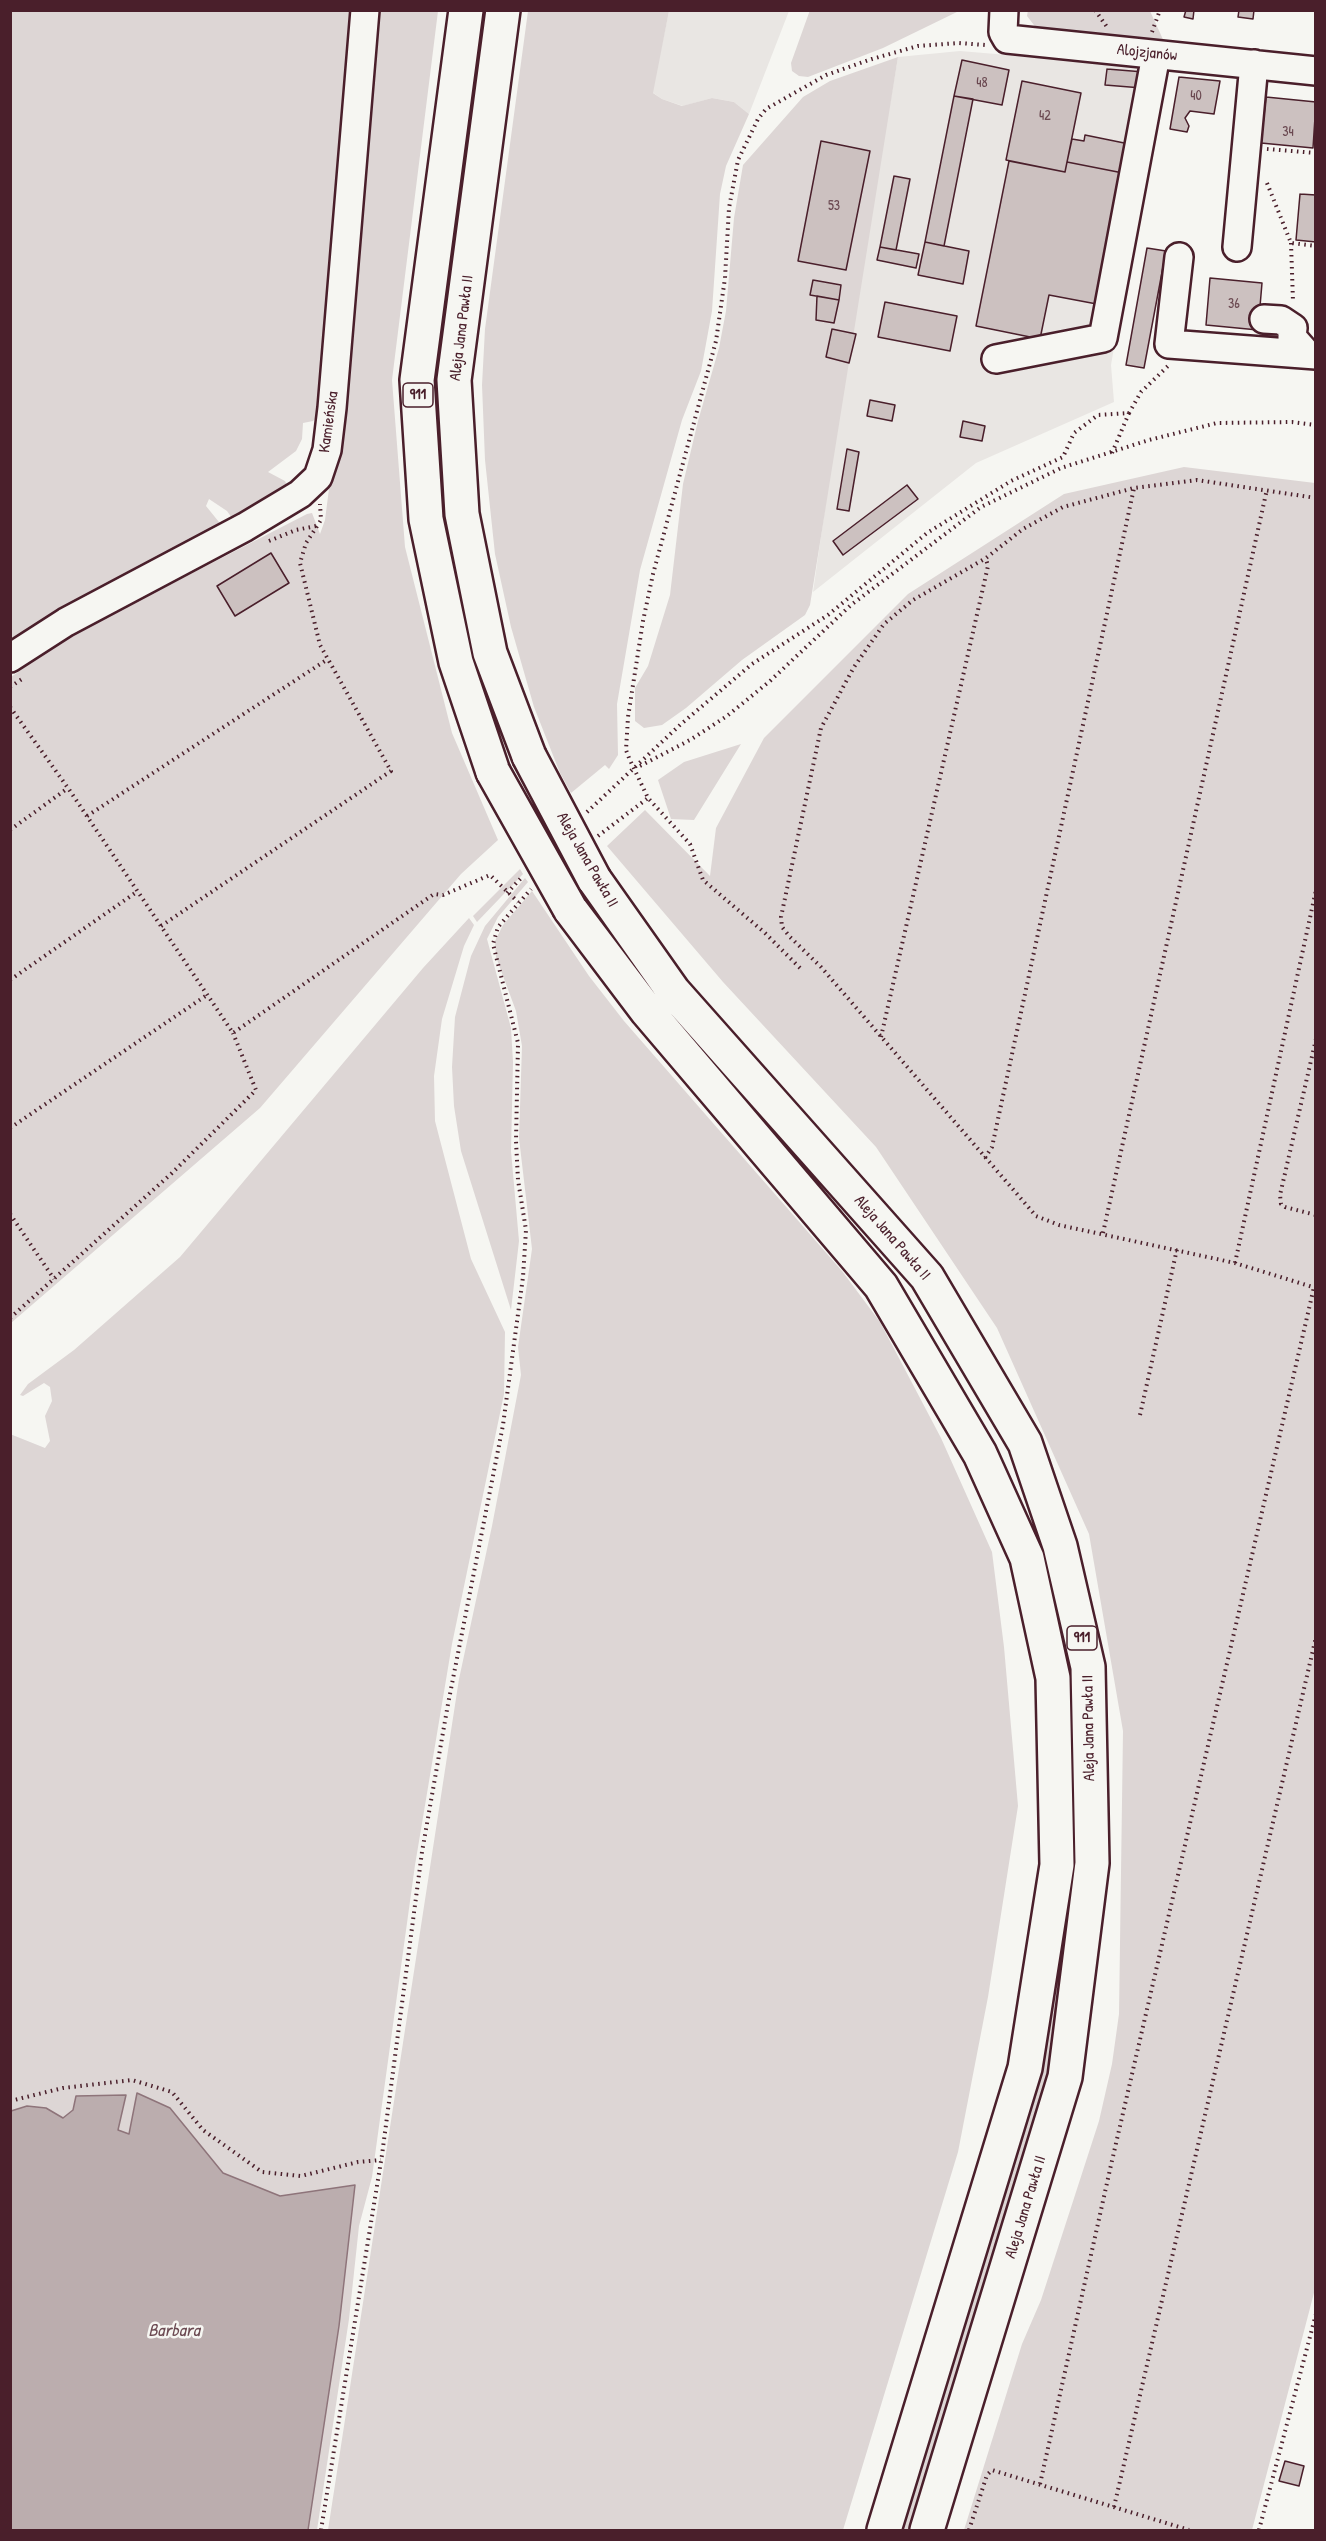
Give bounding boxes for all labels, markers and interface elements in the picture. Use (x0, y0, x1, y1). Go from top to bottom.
street label: Alojzjanów (1116, 40, 1178, 66)
house number: 48 (976, 75, 988, 91)
house number: 40 (1190, 88, 1202, 104)
house number: 42 (1039, 108, 1051, 124)
house number: 34 (1282, 124, 1294, 140)
house number: 53 (828, 198, 840, 214)
street label: Aleja Jana Pawła II (446, 274, 478, 382)
house number: 36 (1228, 296, 1240, 312)
road number: 911 (403, 383, 433, 407)
street label: Kamieńska (315, 390, 343, 454)
street label: Aleja Jana Pawła II (552, 809, 622, 911)
street label: Aleja Jana Pawła II (850, 1192, 934, 1284)
road number: 911 (1067, 1626, 1097, 1650)
street label: Aleja Jana Pawła II (1078, 1675, 1100, 1781)
street label: Aleja Jana Pawła II (1001, 2153, 1051, 2261)
water label: Barbara (148, 2320, 200, 2342)

